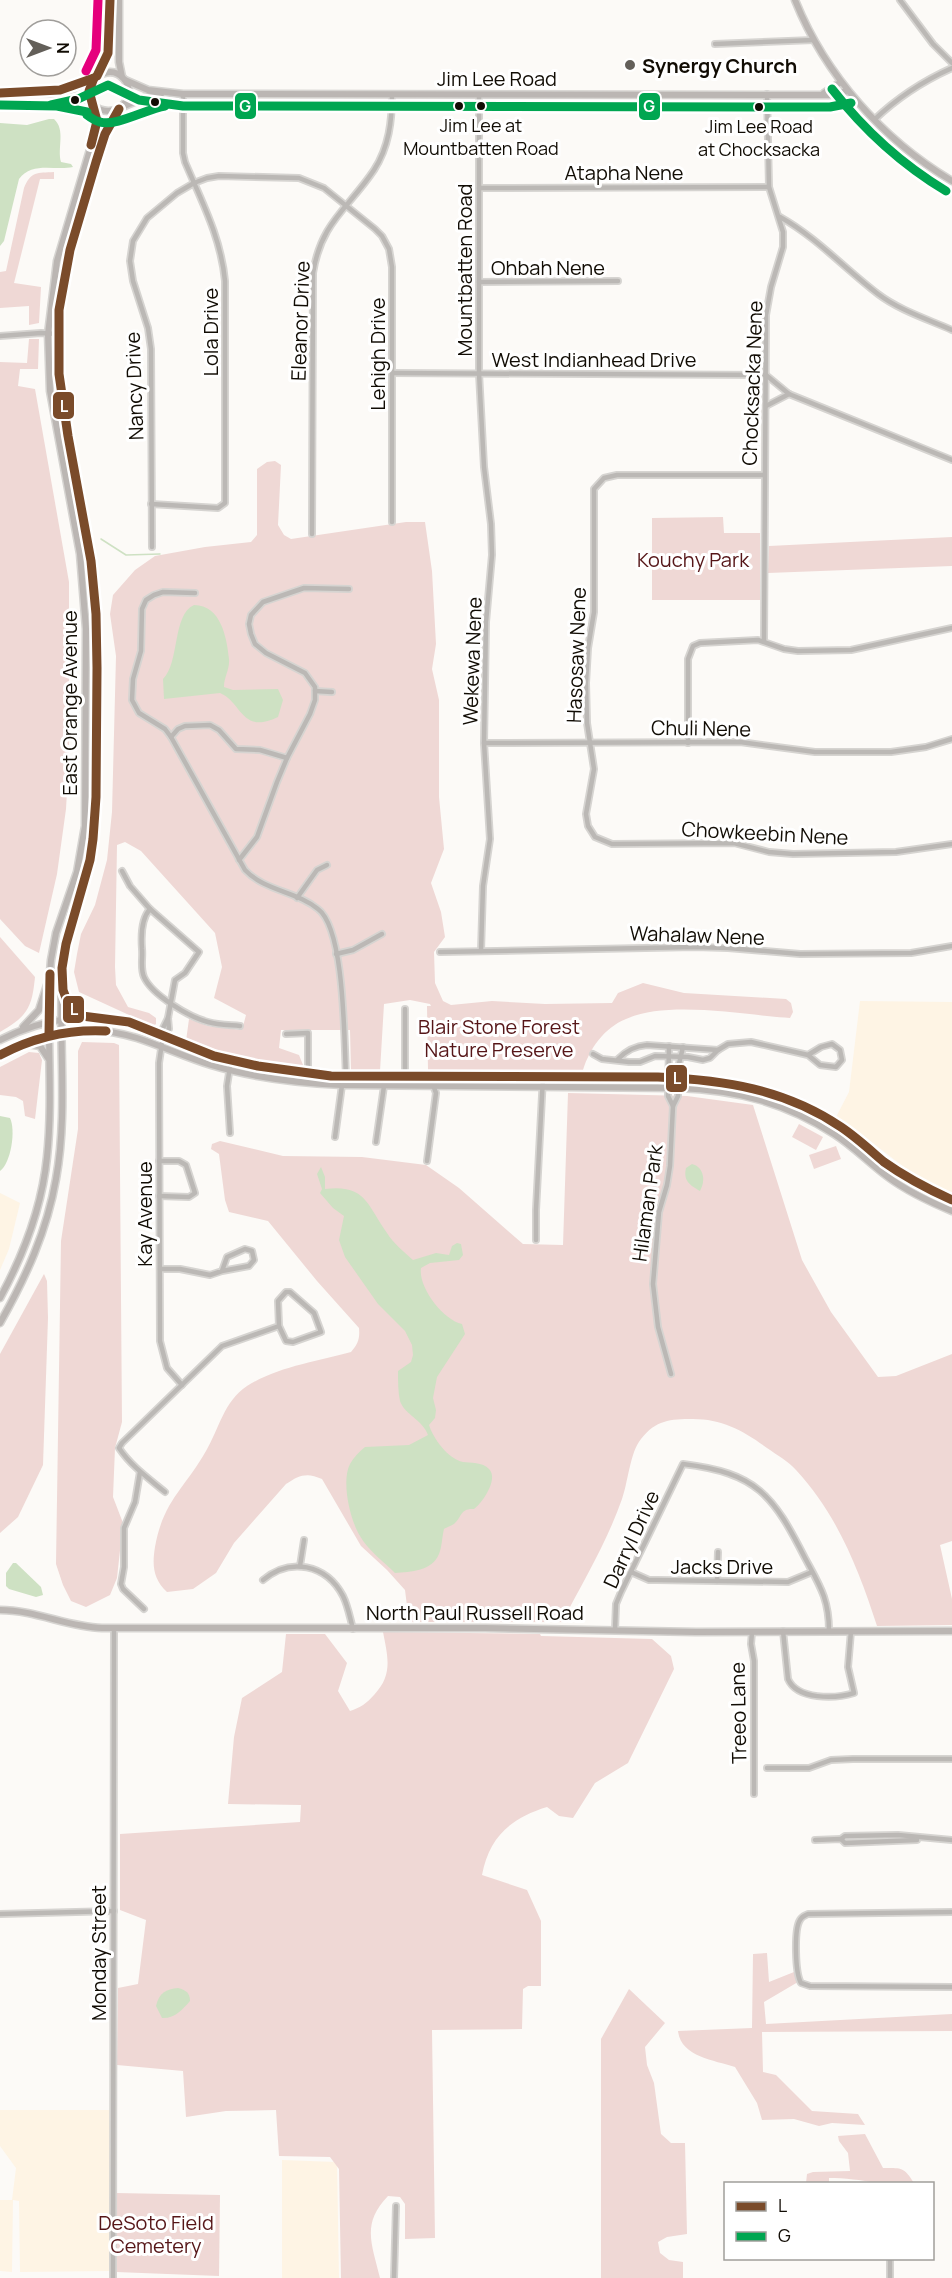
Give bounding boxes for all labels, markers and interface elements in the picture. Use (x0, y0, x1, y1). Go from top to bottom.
north arrow (18, 18, 78, 78)
text: N (52, 42, 74, 54)
place label: Synergy Church (642, 52, 797, 79)
marker: Synergy Church (623, 58, 637, 72)
street label: Jim Lee Road (437, 65, 557, 92)
line badge: G (234, 92, 257, 120)
line badge: G (638, 92, 661, 121)
unlabelled marker (69, 94, 81, 106)
text: G (239, 95, 251, 117)
text: G (643, 95, 655, 117)
unlabelled marker (149, 96, 161, 108)
unlabelled marker (453, 100, 465, 112)
marker: Jim Lee at Mountbatten Road (475, 100, 487, 112)
marker: Jim Lee Road at Chocksacka (753, 101, 765, 113)
place label: Jim Lee at Mountbatten Road (403, 113, 559, 160)
place label: Jim Lee Road at Chocksacka (698, 114, 820, 161)
street label: Atapha Nene (565, 159, 683, 186)
street label: Mountbatten Road (451, 184, 478, 356)
street label: Ohbah Nene (491, 254, 605, 281)
street label: Eleanor Drive (284, 260, 316, 382)
street label: Lola Drive (197, 288, 224, 376)
street label: Lehigh Drive (364, 298, 391, 410)
street label: Chocksacka Nene (736, 300, 768, 466)
street label: Nancy Drive (119, 331, 149, 441)
street label: West Indianhead Drive (492, 346, 696, 373)
line badge: L (52, 391, 75, 420)
text: L (60, 395, 69, 417)
park label: Kouchy Park (637, 546, 750, 573)
street label: Hasosaw Nene (560, 586, 592, 724)
street label: Wekewa Nene (456, 596, 488, 726)
street label: East Orange Avenue (56, 610, 83, 796)
street label: Chuli Nene (651, 714, 751, 742)
street label: Chowkeebin Nene (681, 815, 849, 851)
street label: Wahalaw Nene (629, 919, 765, 951)
line badge: L (62, 995, 85, 1024)
text: L (70, 998, 79, 1020)
park label: Blair Stone Forest Nature Preserve (418, 1013, 580, 1063)
line badge: L (665, 1064, 688, 1093)
text: L (673, 1067, 682, 1089)
street label: Hilaman Park (625, 1142, 669, 1263)
street label: Kay Avenue (131, 1161, 158, 1267)
street label: Darryl Drive (597, 1486, 665, 1592)
street label: Jacks Drive (671, 1553, 773, 1580)
street label: North Paul Russell Road (366, 1599, 584, 1626)
street label: Treeo Lane (724, 1662, 752, 1764)
street label: Monday Street (85, 1885, 112, 2021)
legend (724, 2182, 934, 2260)
text: L (778, 2193, 787, 2217)
park label: DeSoto Field Cemetery (98, 2209, 214, 2259)
text: G (778, 2223, 791, 2247)

